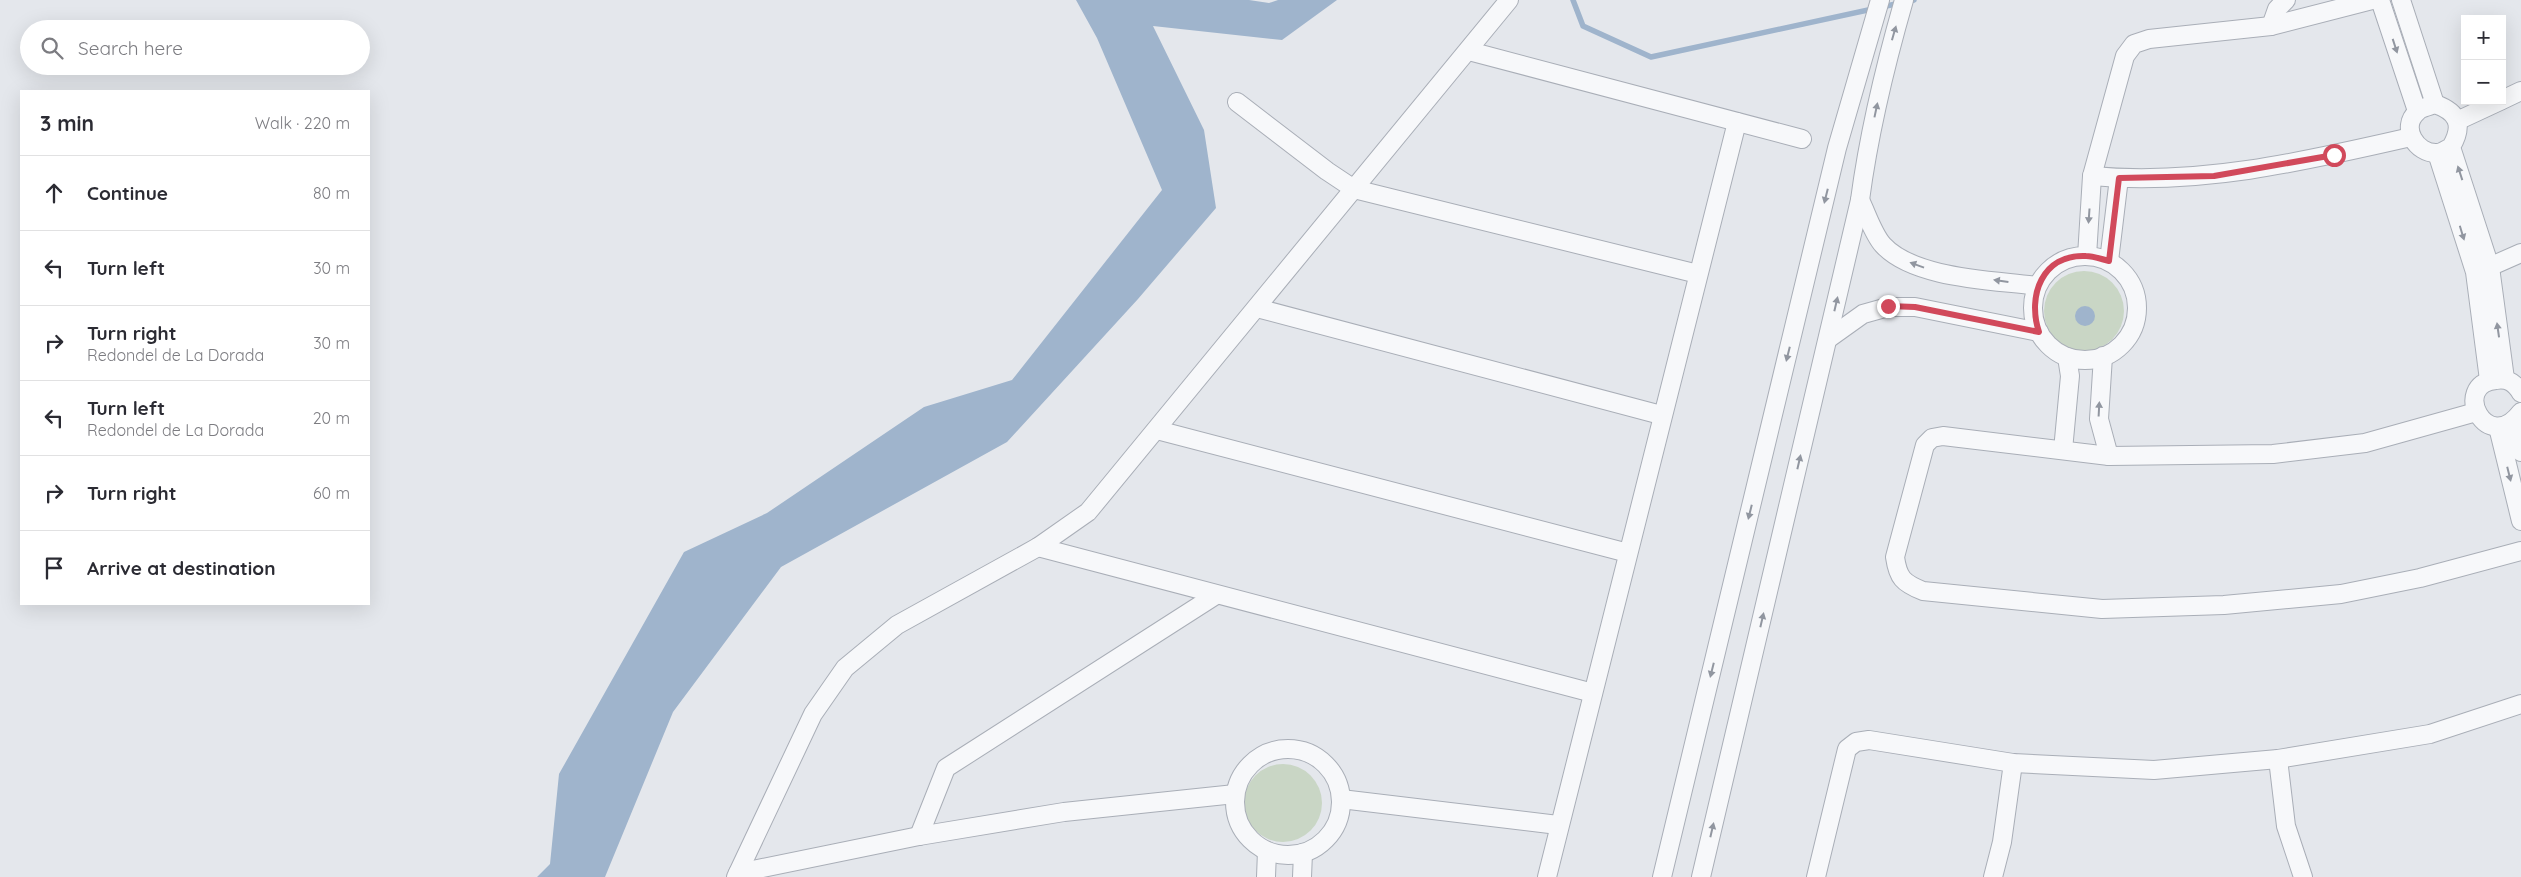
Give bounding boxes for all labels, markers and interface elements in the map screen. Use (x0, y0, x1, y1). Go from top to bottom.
map controls (2461, 15, 2506, 105)
button: + (2461, 15, 2506, 60)
search box (20, 20, 370, 75)
one-way arrow (1891, 25, 1899, 40)
icon: search (38, 34, 66, 62)
text: Search here (78, 36, 183, 60)
one-way arrow (2392, 39, 2400, 54)
button: − (2461, 60, 2506, 105)
one-way arrow (1872, 102, 1880, 117)
text: 3 min (40, 110, 94, 136)
text: Walk · 220 m (255, 113, 350, 133)
route start (2323, 144, 2346, 167)
one-way arrow (2455, 166, 2463, 181)
icon: ahead (40, 179, 68, 207)
text: Continue (87, 181, 168, 205)
text: 80 m (313, 183, 350, 203)
one-way arrow (1822, 188, 1830, 203)
one-way arrow (2085, 208, 2093, 224)
one-way arrow (2459, 226, 2467, 241)
icon: left (40, 254, 68, 282)
text: Turn left (87, 256, 165, 280)
text: 30 m (313, 258, 350, 278)
one-way arrow (1909, 261, 1924, 268)
one-way arrow (1992, 277, 2008, 285)
route end (1877, 295, 1900, 318)
one-way arrow (1832, 296, 1840, 311)
text: Turn right (87, 321, 176, 345)
one-way arrow (2494, 322, 2502, 338)
icon: right (40, 329, 68, 357)
text: 30 m (313, 333, 350, 353)
text: Redondel de La Dorada (87, 345, 264, 365)
one-way arrow (1784, 346, 1792, 361)
text: Turn left (87, 396, 165, 420)
one-way arrow (2096, 401, 2104, 417)
icon: left (40, 404, 68, 432)
text: 20 m (313, 408, 350, 428)
text: Redondel de La Dorada (87, 420, 264, 440)
one-way arrow (1795, 455, 1803, 470)
one-way arrow (2506, 467, 2514, 482)
icon: right (40, 479, 68, 507)
text: Turn right (87, 481, 176, 505)
text: 60 m (313, 483, 350, 503)
one-way arrow (1746, 504, 1754, 519)
icon: arrive (40, 554, 68, 582)
text: Arrive at destination (87, 556, 276, 580)
one-way arrow (1758, 613, 1766, 628)
one-way arrow (1708, 662, 1716, 677)
one-way arrow (1708, 822, 1716, 837)

